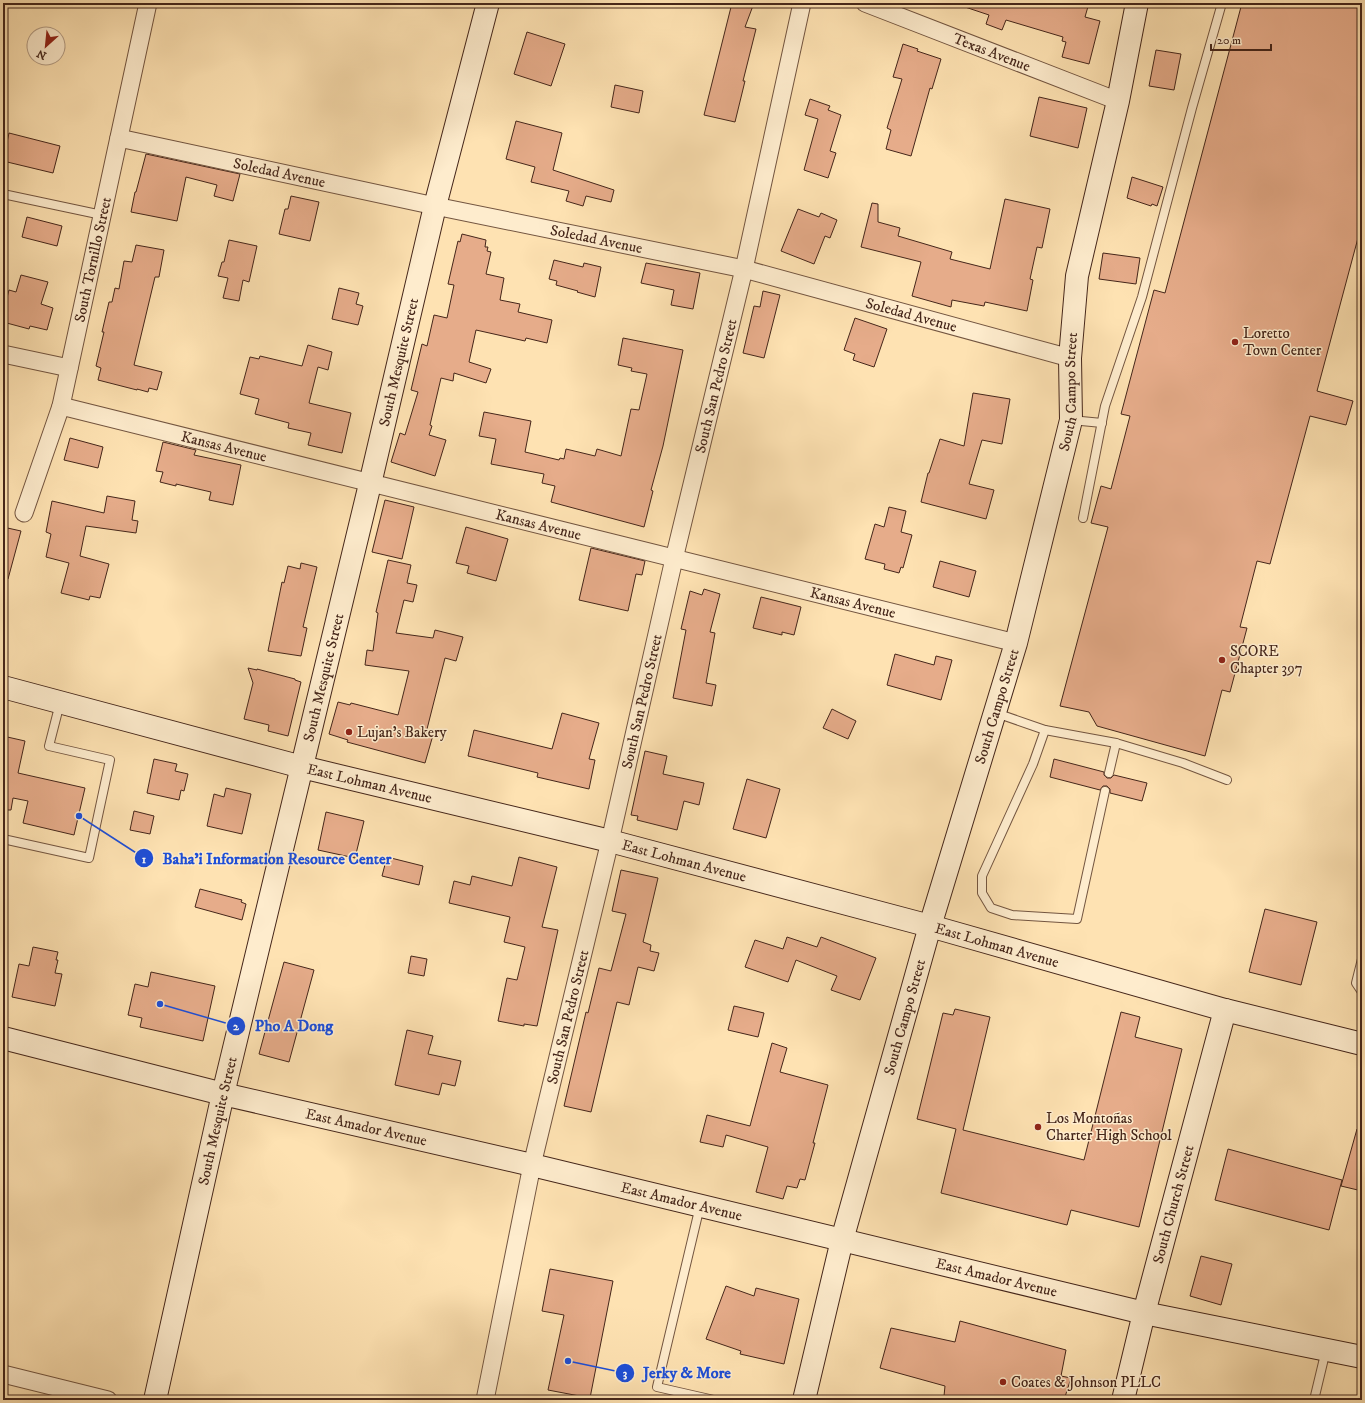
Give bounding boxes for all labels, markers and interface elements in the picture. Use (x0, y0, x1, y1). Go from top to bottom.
north arrow (26, 26, 66, 66)
scale bar (1211, 26, 1271, 52)
street label: Texas Avenue (950, 29, 1033, 76)
text: 20 m (1217, 33, 1241, 48)
text: N (35, 46, 49, 62)
street label: Soledad Avenue (231, 154, 327, 192)
street label: South Tornillo Street (70, 195, 116, 324)
street label: Soledad Avenue (549, 221, 644, 258)
street label: Soledad Avenue (863, 294, 959, 337)
street label: South Mesquite Street (375, 296, 423, 428)
street label: South San Pedro Street (691, 317, 742, 455)
place label: Loretto Town Center (1243, 324, 1322, 360)
street label: South Campo Street (1055, 331, 1082, 453)
marker: Loretto Town Center (1230, 337, 1240, 347)
street label: Kansas Avenue (179, 427, 269, 467)
street label: Kansas Avenue (494, 505, 583, 545)
street label: Kansas Avenue (808, 583, 898, 623)
street label: South Mesquite Street (299, 611, 349, 744)
street label: South San Pedro Street (618, 632, 667, 771)
place label: SCORE Chapter 397 (1230, 642, 1303, 678)
street label: South Campo Street (971, 646, 1024, 767)
marker: SCORE Chapter 397 (1217, 655, 1227, 665)
place label: Lujan's Bakery (357, 723, 448, 742)
marker: Lujan's Bakery (344, 727, 354, 737)
street label: East Lohman Avenue (305, 760, 434, 808)
street label: East Lohman Avenue (620, 836, 748, 887)
callout: Baha'i Information Resource Center (134, 844, 399, 872)
text: Baha'i Information Resource Center (162, 849, 393, 869)
text: 1 (142, 852, 147, 867)
street label: East Lohman Avenue (933, 919, 1061, 972)
street label: South San Pedro Street (543, 948, 594, 1086)
street label: South Campo Street (880, 957, 930, 1077)
callout: Pho A Dong (226, 1012, 341, 1040)
text: Pho A Dong (255, 1016, 334, 1036)
text: 2 (233, 1019, 240, 1034)
street label: South Mesquite Street (194, 1055, 242, 1187)
street label: East Amador Avenue (304, 1104, 429, 1151)
place label: Los Montoñas Charter High School (1046, 1109, 1172, 1145)
marker: Los Montoñas Charter High School (1033, 1122, 1043, 1132)
street label: South Church Street (1149, 1143, 1199, 1266)
street label: East Amador Avenue (619, 1178, 744, 1225)
street label: East Amador Avenue (934, 1254, 1059, 1302)
callout: Jerky & More (615, 1359, 739, 1387)
text: Jerky & More (641, 1363, 731, 1383)
text: 3 (623, 1366, 628, 1381)
place label: Coates & Johnson PLLC (1011, 1373, 1161, 1392)
marker: Coates & Johnson PLLC (998, 1377, 1008, 1387)

